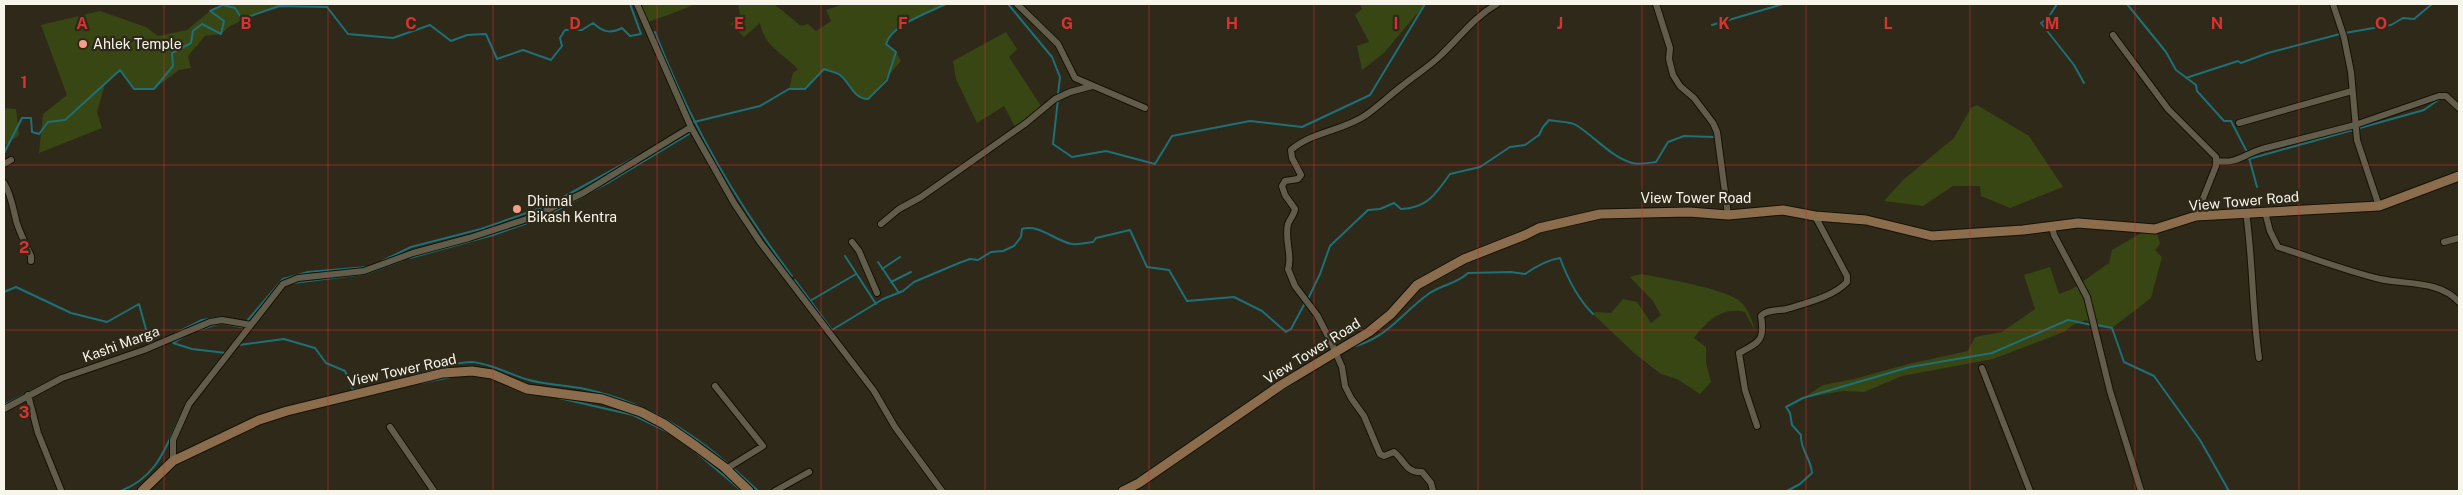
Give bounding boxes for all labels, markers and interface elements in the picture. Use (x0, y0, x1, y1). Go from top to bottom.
text: A (76, 14, 88, 33)
text: B (241, 14, 252, 33)
text: C (405, 14, 417, 33)
text: D (569, 14, 581, 33)
text: E (734, 14, 744, 33)
text: F (898, 14, 908, 33)
text: G (1061, 14, 1073, 33)
text: H (1226, 14, 1238, 33)
text: I (1394, 14, 1398, 33)
text: J (1557, 14, 1563, 33)
text: K (1718, 14, 1730, 33)
text: L (1883, 14, 1893, 33)
text: M (2045, 14, 2059, 33)
text: N (2211, 14, 2223, 33)
text: O (2375, 14, 2387, 33)
place label: Ahlek Temple (93, 36, 182, 52)
marker: Ahlek Temple (77, 38, 89, 50)
text: 1 (21, 73, 27, 92)
street label: View Tower Road (2188, 188, 2300, 214)
street label: View Tower Road (1641, 190, 1751, 206)
place label: Dhimal Bikash Kentra (527, 193, 617, 225)
marker: Dhimal Bikash Kentra (511, 203, 523, 215)
text: 2 (19, 238, 29, 257)
street label: View Tower Road (1261, 315, 1363, 387)
street label: Kashi Marga (80, 323, 162, 365)
street label: View Tower Road (346, 351, 458, 389)
text: 3 (19, 403, 29, 422)

